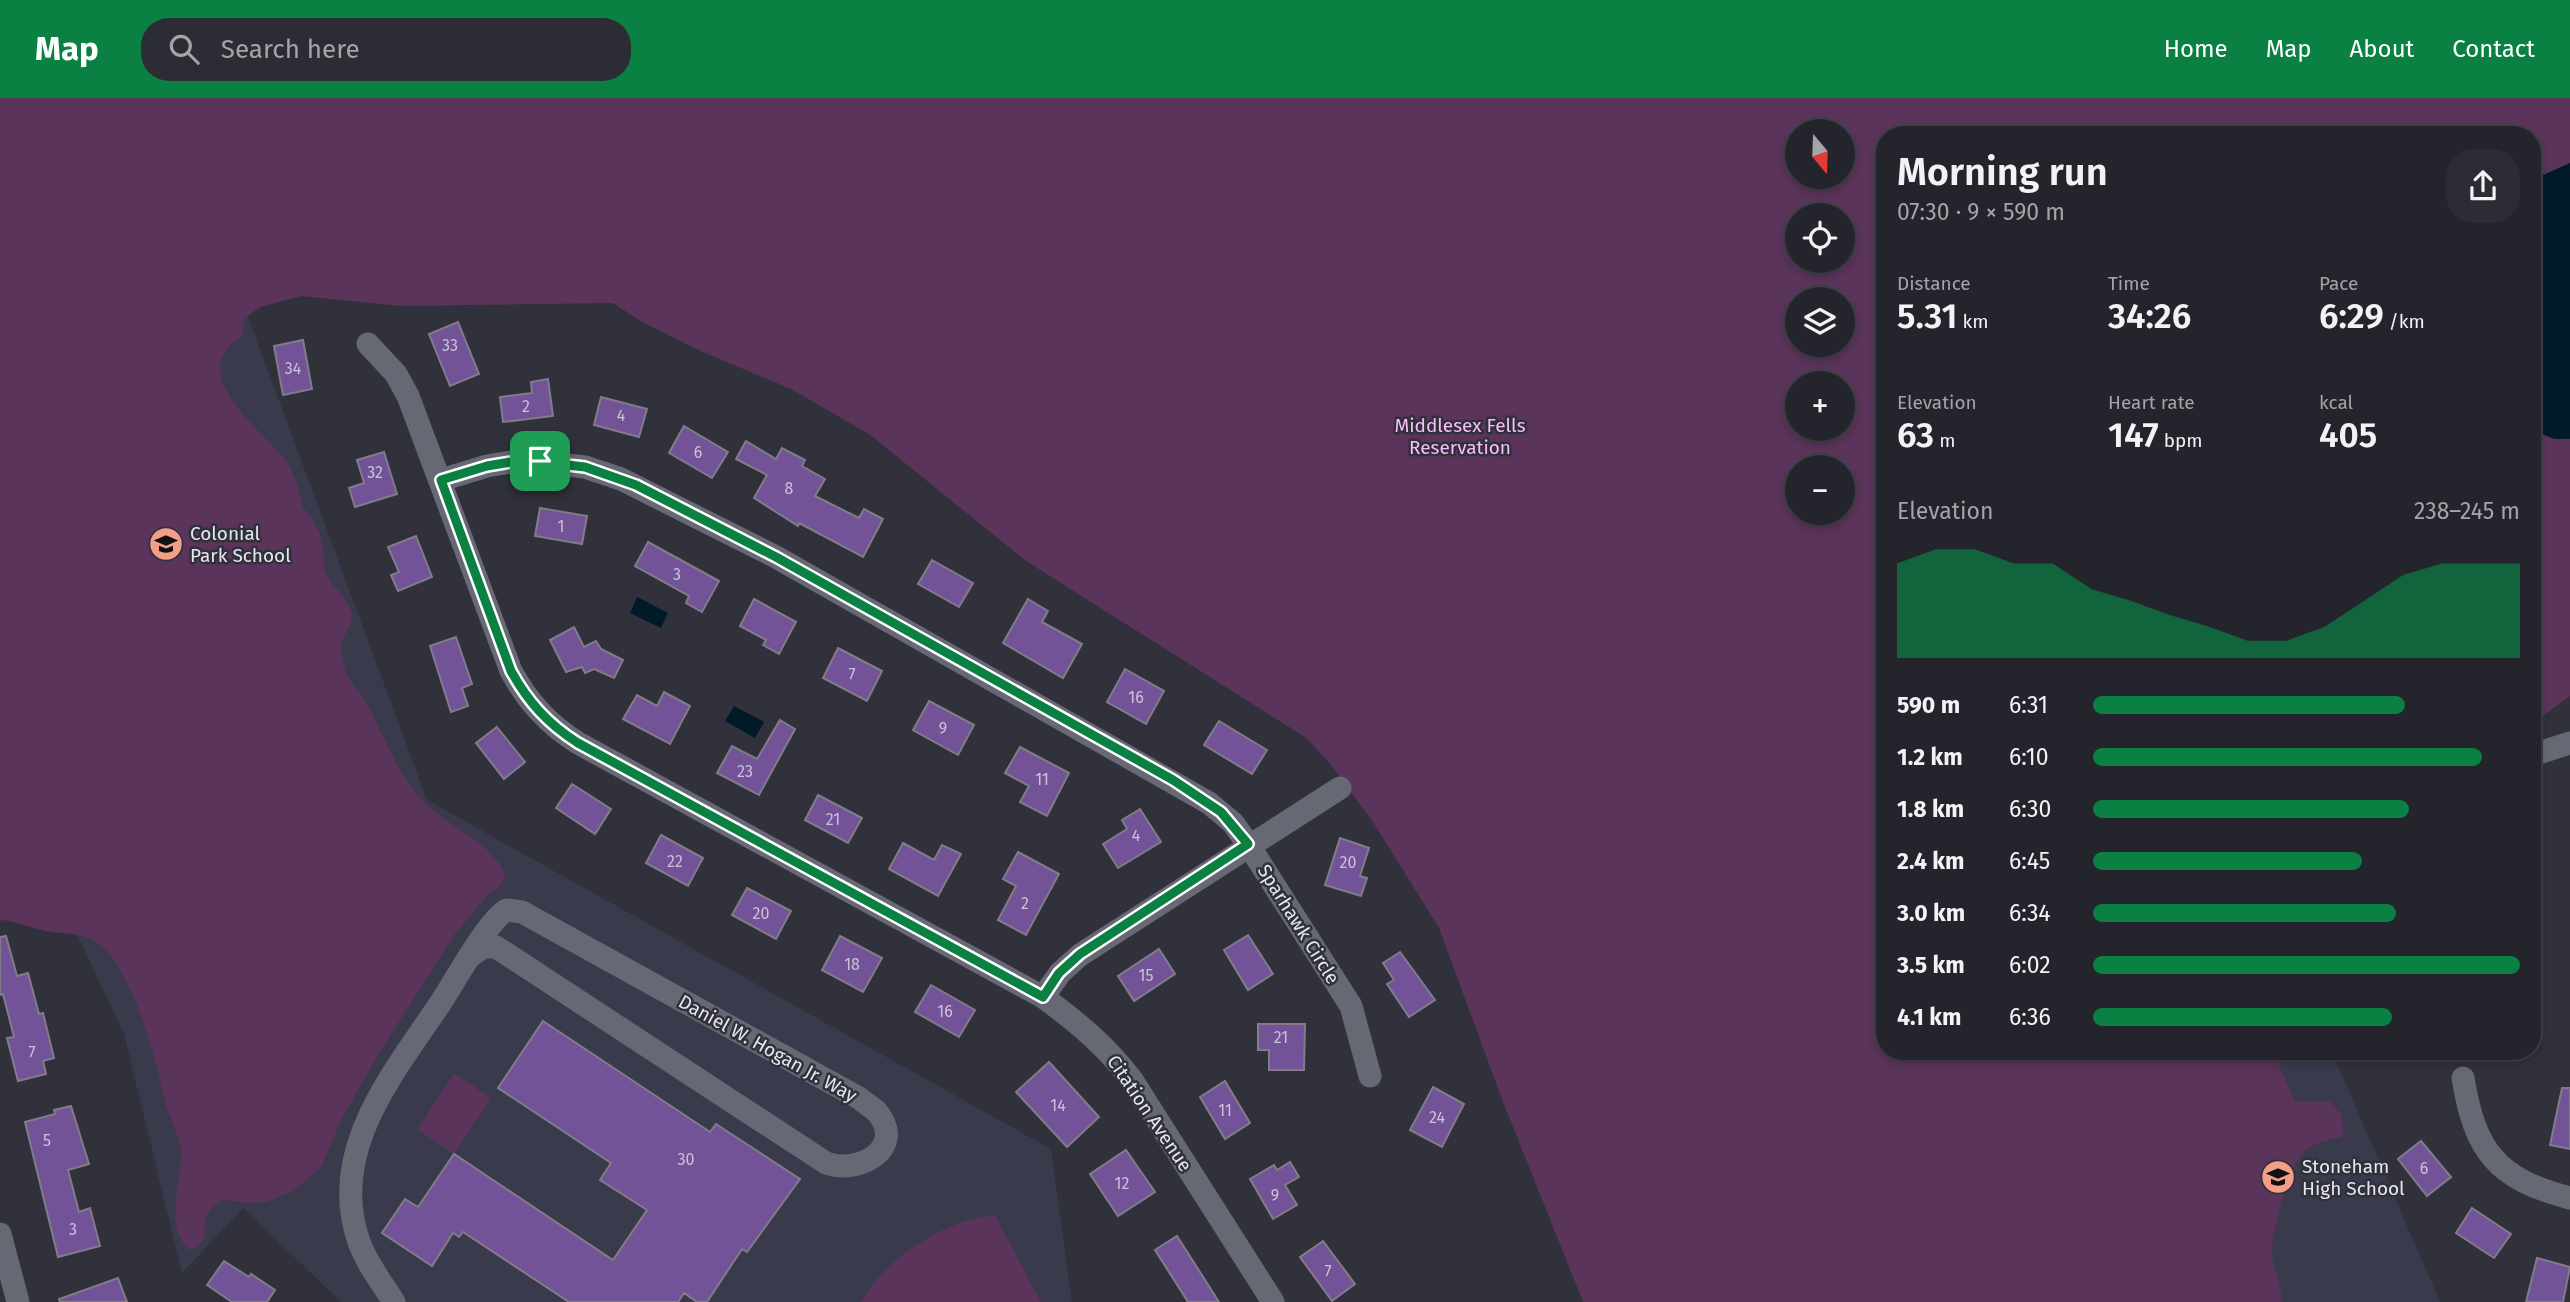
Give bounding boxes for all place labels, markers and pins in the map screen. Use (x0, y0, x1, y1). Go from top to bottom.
pin (510, 431, 570, 491)
place label: Colonial Park School (190, 522, 291, 567)
school or university icon: Colonial Park School (147, 525, 185, 563)
place label: Stoneham High School (2302, 1155, 2405, 1200)
school or university icon: Stoneham High School (2259, 1158, 2297, 1196)

